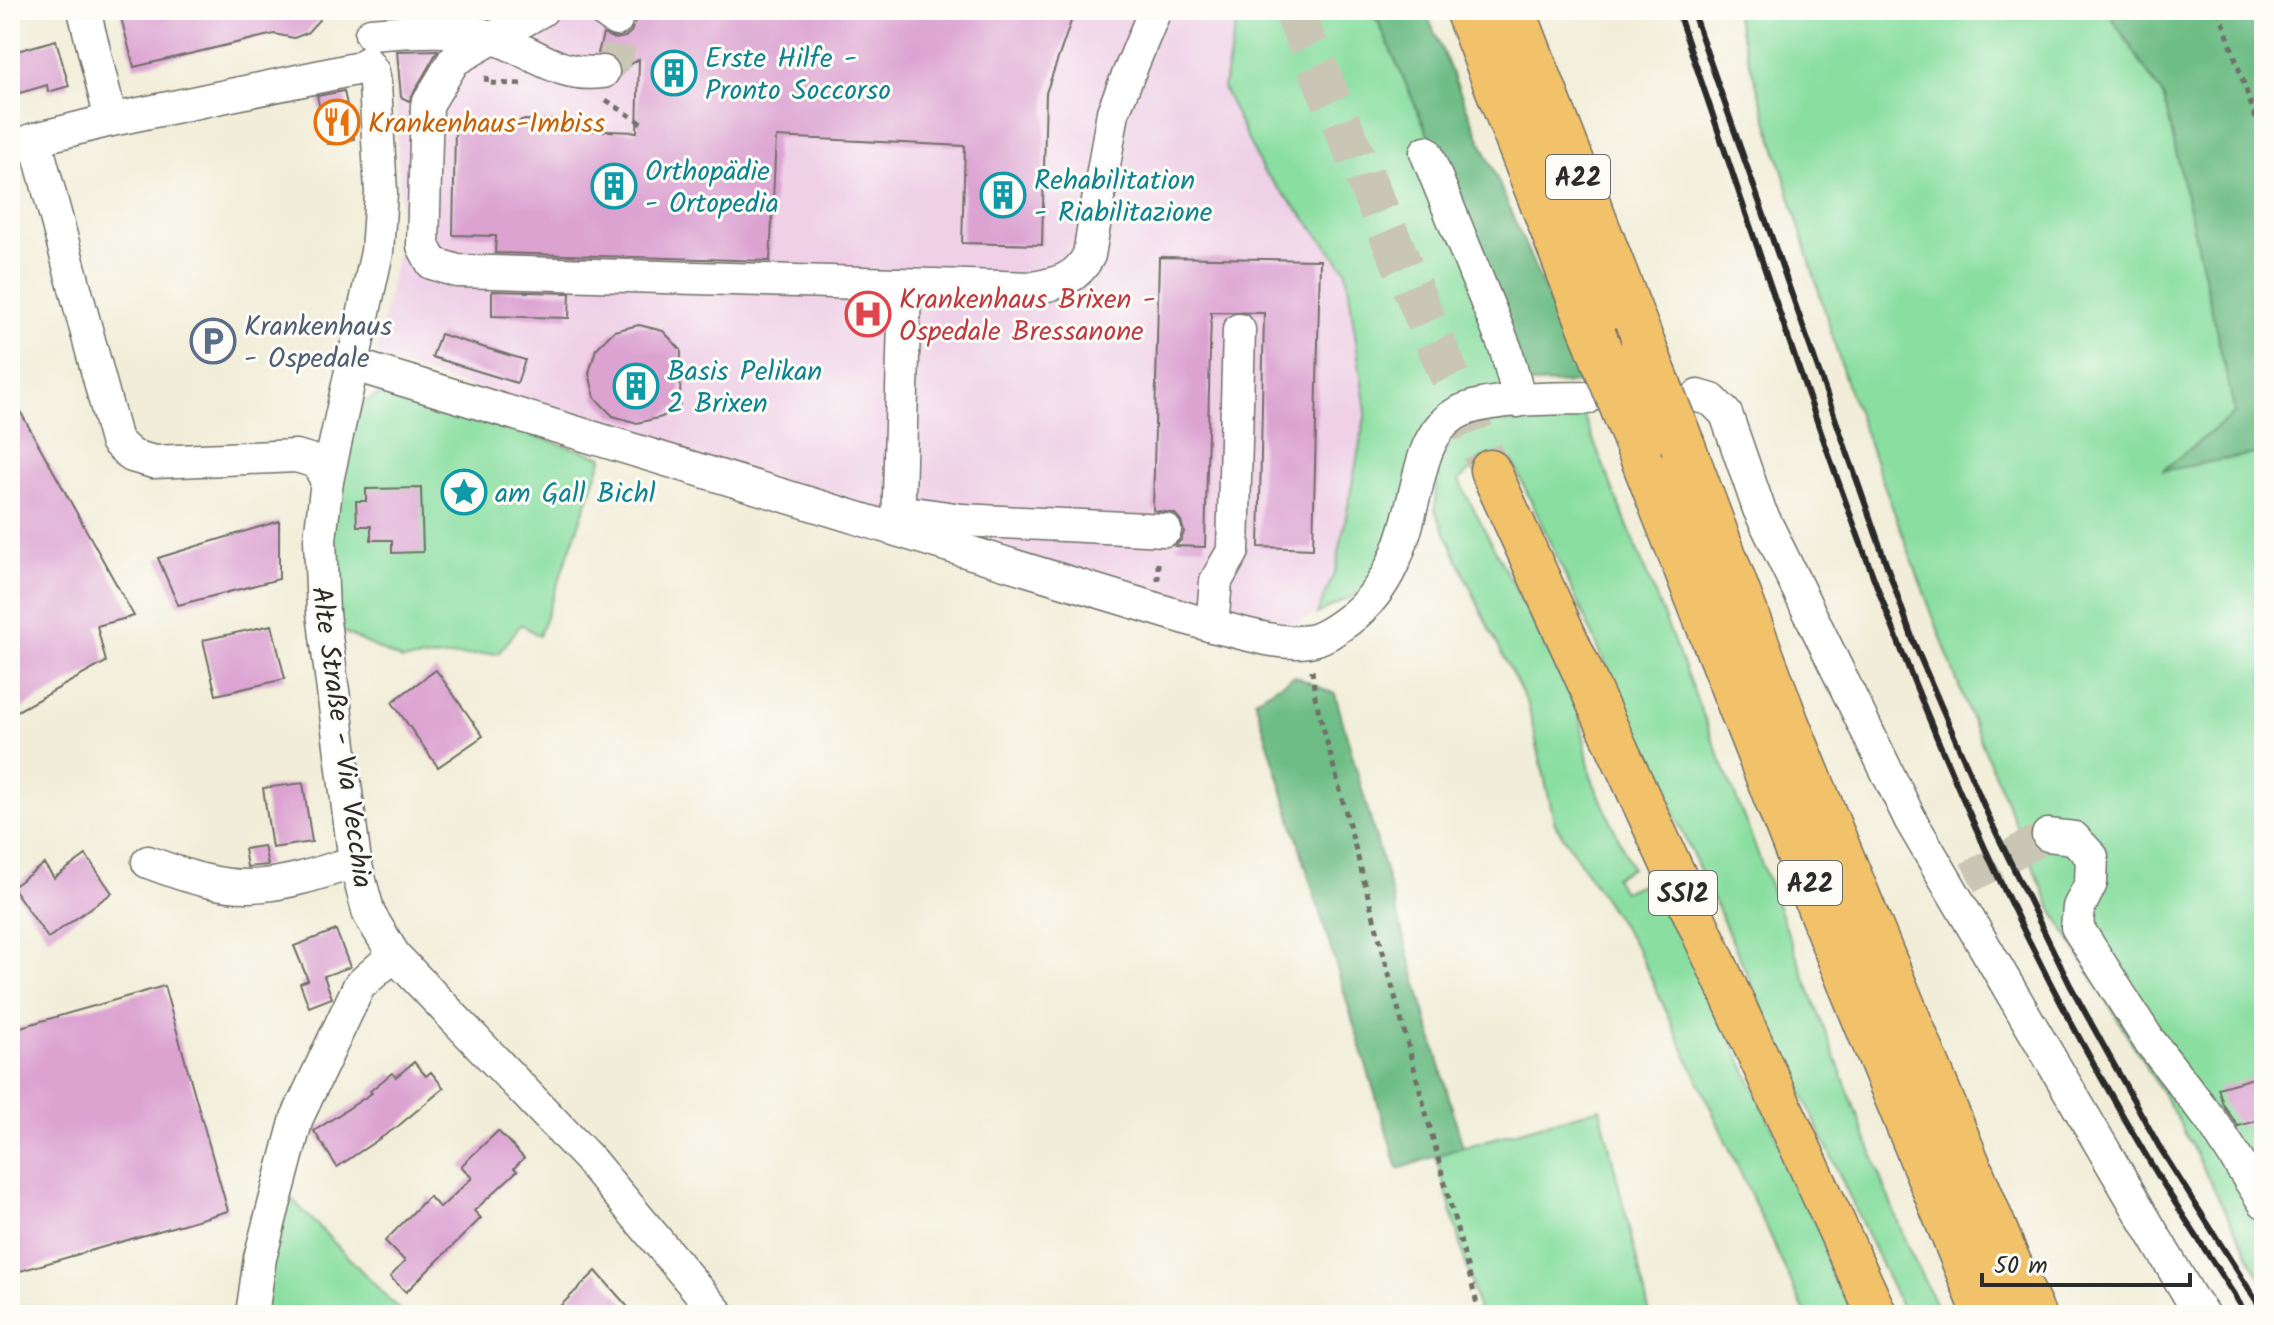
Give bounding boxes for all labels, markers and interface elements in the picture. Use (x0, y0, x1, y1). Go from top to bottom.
place label: Erste Hilfe - Pronto Soccorso (705, 37, 891, 114)
building icon: Erste Hilfe - Pronto Soccorso (650, 49, 698, 97)
restaurant icon: Krankenhaus-Imbiss (313, 98, 361, 146)
place label: Krankenhaus-Imbiss (368, 102, 605, 147)
place label: Orthopädie - Ortopedia (645, 150, 779, 227)
road number: A22 (1546, 155, 1610, 199)
place label: Rehabilitation - Riabilitazione (1034, 159, 1213, 236)
building icon: Orthopädie - Ortopedia (590, 162, 638, 210)
building icon: Rehabilitation - Riabilitazione (979, 171, 1027, 219)
place label: Krankenhaus Brixen - Ospedale Bressanone (899, 278, 1156, 355)
hospital icon: Krankenhaus Brixen - Ospedale Bressanone (844, 290, 892, 338)
place label: Krankenhaus - Ospedale (244, 305, 392, 382)
parking icon: Krankenhaus - Ospedale (189, 317, 237, 365)
place label: Basis Pelikan 2 Brixen (667, 350, 822, 427)
building icon: Basis Pelikan 2 Brixen (612, 362, 660, 410)
place icon: am Gall Bichl (440, 468, 488, 516)
place label: am Gall Bichl (495, 472, 656, 517)
street label: Alte Straße - Via Vecchia (297, 584, 384, 891)
road number: A22 (1778, 861, 1842, 905)
road number: SS12 (1649, 871, 1717, 915)
scale bar (1982, 1237, 2190, 1287)
text: 50 m (1994, 1247, 2048, 1286)

